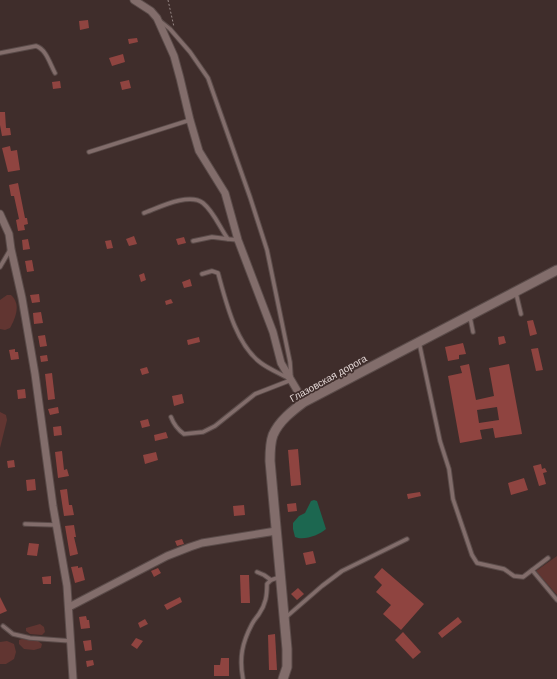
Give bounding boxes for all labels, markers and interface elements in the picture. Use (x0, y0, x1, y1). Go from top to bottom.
street label: Глазовская дорога (288, 353, 369, 404)

